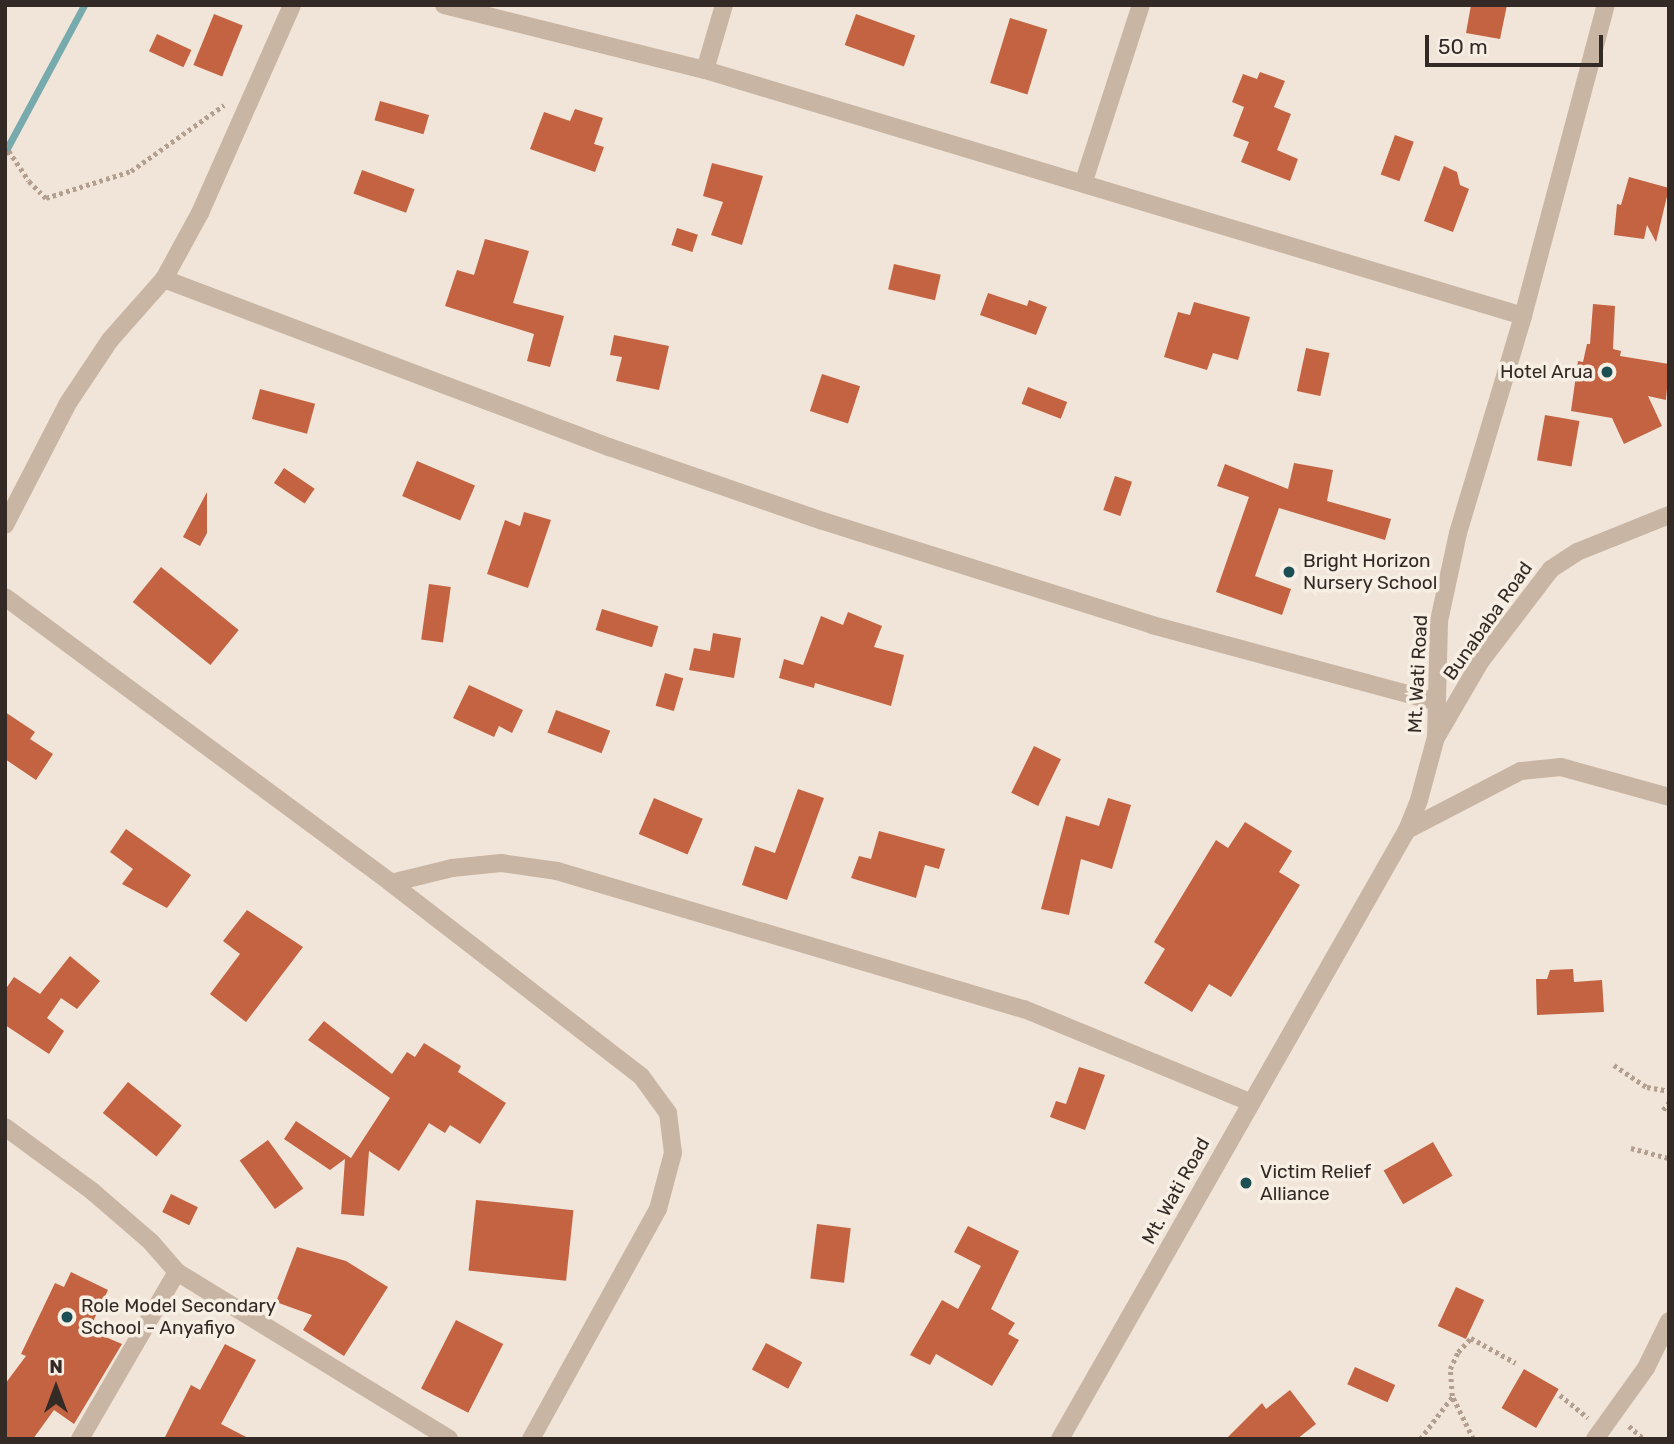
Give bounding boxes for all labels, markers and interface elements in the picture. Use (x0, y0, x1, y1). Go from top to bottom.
scale bar (1429, 21, 1608, 65)
text: 50 m (1438, 34, 1488, 59)
place label: Hotel Arua (1499, 361, 1593, 383)
marker: Hotel Arua (1599, 364, 1615, 380)
place label: Bright Horizon Nursery School (1303, 550, 1438, 594)
street label: Bunababa Road (1439, 557, 1537, 685)
marker: Bright Horizon Nursery School (1281, 564, 1297, 580)
street label: Mt. Wati Road (1404, 614, 1432, 734)
street label: Mt. Wati Road (1137, 1133, 1215, 1249)
place label: Victim Relief Alliance (1260, 1161, 1371, 1205)
marker: Victim Relief Alliance (1238, 1175, 1254, 1191)
place label: Role Model Secondary School - Anyafiyo (81, 1295, 276, 1339)
marker: Role Model Secondary School - Anyafiyo (59, 1309, 75, 1325)
north arrow (21, 1353, 91, 1423)
text: N (49, 1355, 63, 1378)

